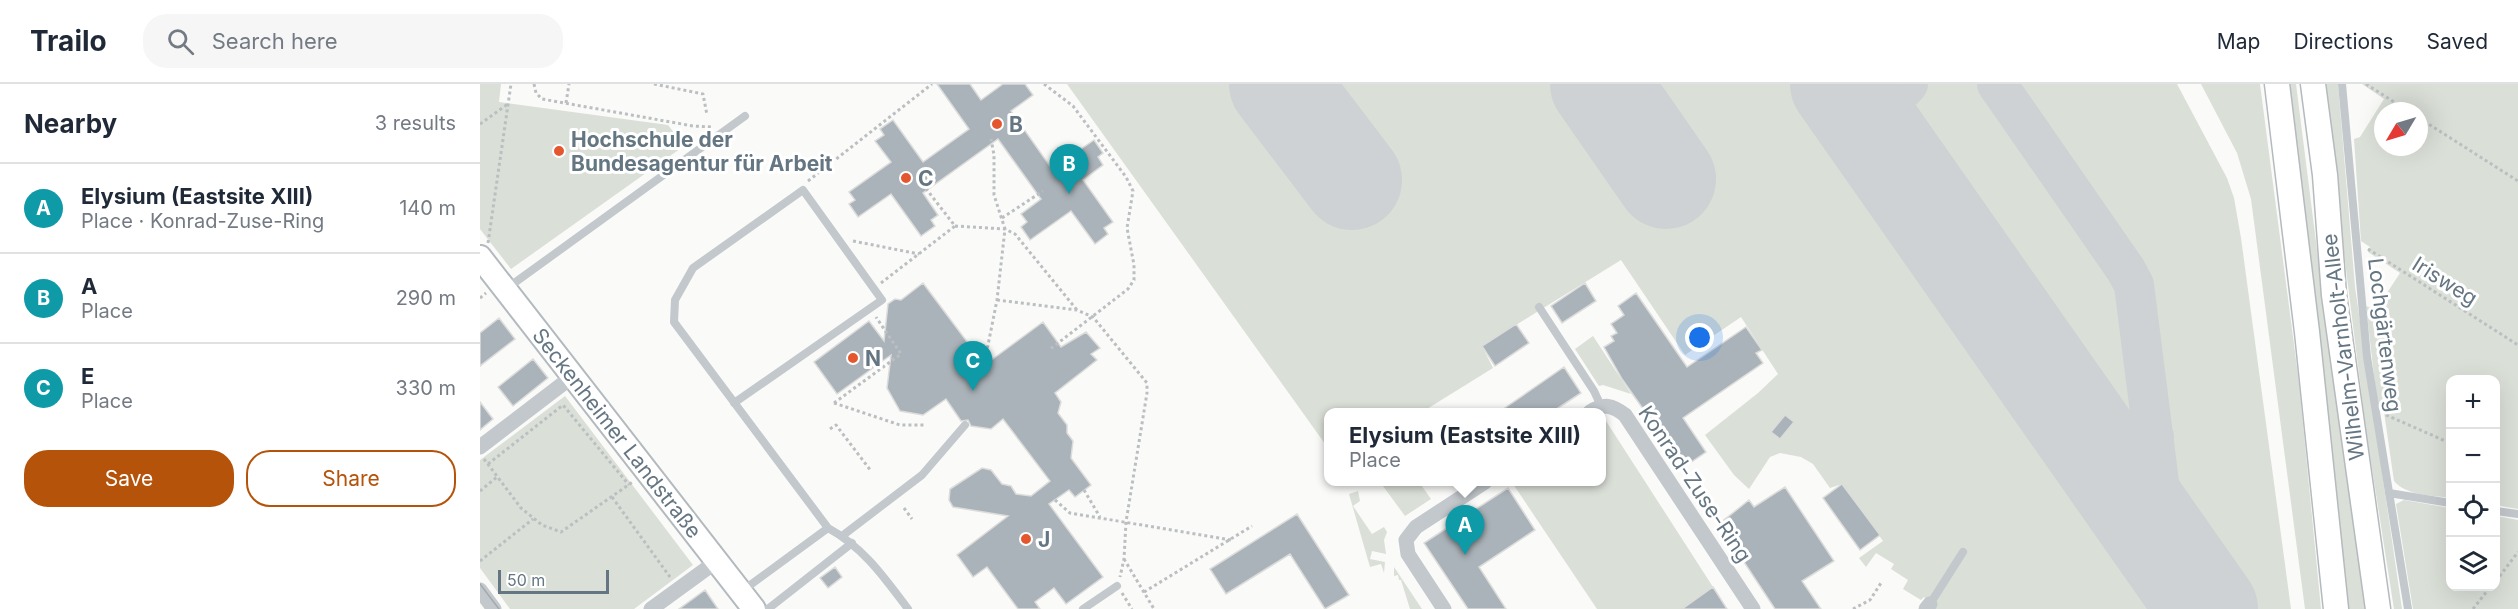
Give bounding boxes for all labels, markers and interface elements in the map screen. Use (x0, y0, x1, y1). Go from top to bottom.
search box (143, 14, 563, 68)
text: Trailo (30, 24, 107, 58)
icon: search (164, 25, 197, 58)
text: Search here (212, 28, 338, 54)
text: Map (2217, 29, 2260, 54)
text: Directions (2293, 29, 2394, 54)
text: Saved (2427, 29, 2488, 54)
north arrow (2374, 102, 2428, 156)
text: Nearby (24, 108, 117, 139)
text: 3 results (375, 111, 456, 135)
place label: B (1009, 112, 1023, 137)
marker: B (990, 117, 1004, 131)
place label: Hochschule der Bundesagentur für Arbeit (571, 127, 833, 176)
marker: Hochschule der Bundesagentur für Arbeit (552, 144, 566, 158)
pin: B (1050, 144, 1088, 194)
place label: C (918, 166, 934, 191)
marker: C (899, 171, 913, 185)
text: Elysium (Eastsite XIII) (81, 183, 313, 209)
text: A (36, 196, 51, 220)
text: 140 m (399, 196, 456, 220)
text: Place · Konrad-Zuse-Ring (81, 209, 324, 233)
street label: Wilhelm-Varnholt-Allee (2317, 232, 2369, 462)
street label: Irisweg (2408, 251, 2482, 311)
street label: Lochgärtenweg (2363, 257, 2407, 413)
text: A (81, 273, 97, 299)
text: B (37, 286, 50, 310)
text: 290 m (396, 286, 456, 310)
text: Place (81, 299, 133, 323)
street label: Seckenheimer Landstraße (527, 323, 707, 543)
your location (1685, 323, 1714, 352)
pin: C (954, 342, 992, 391)
place label: N (865, 346, 881, 371)
marker: N (846, 351, 860, 365)
text: E (81, 363, 94, 389)
map controls (2446, 375, 2500, 591)
button: + (2446, 375, 2500, 429)
text: C (36, 376, 51, 400)
text: 330 m (396, 376, 456, 400)
text: Place (81, 389, 133, 413)
street label: Konrad-Zuse-Ring (1633, 401, 1757, 567)
popup (1324, 408, 1606, 486)
text: Elysium (Eastsite XIII) (1349, 422, 1581, 448)
button: − (2446, 429, 2500, 483)
text: Place (1349, 448, 1401, 472)
button: Save (24, 450, 234, 507)
button: Share (246, 450, 456, 507)
button: locate (2446, 483, 2500, 537)
pin: A (1446, 506, 1484, 555)
place label: J (1038, 527, 1050, 552)
marker: J (1019, 532, 1033, 546)
button: layers (2446, 537, 2500, 591)
scale bar (498, 567, 609, 594)
text: 50 m (507, 570, 545, 590)

